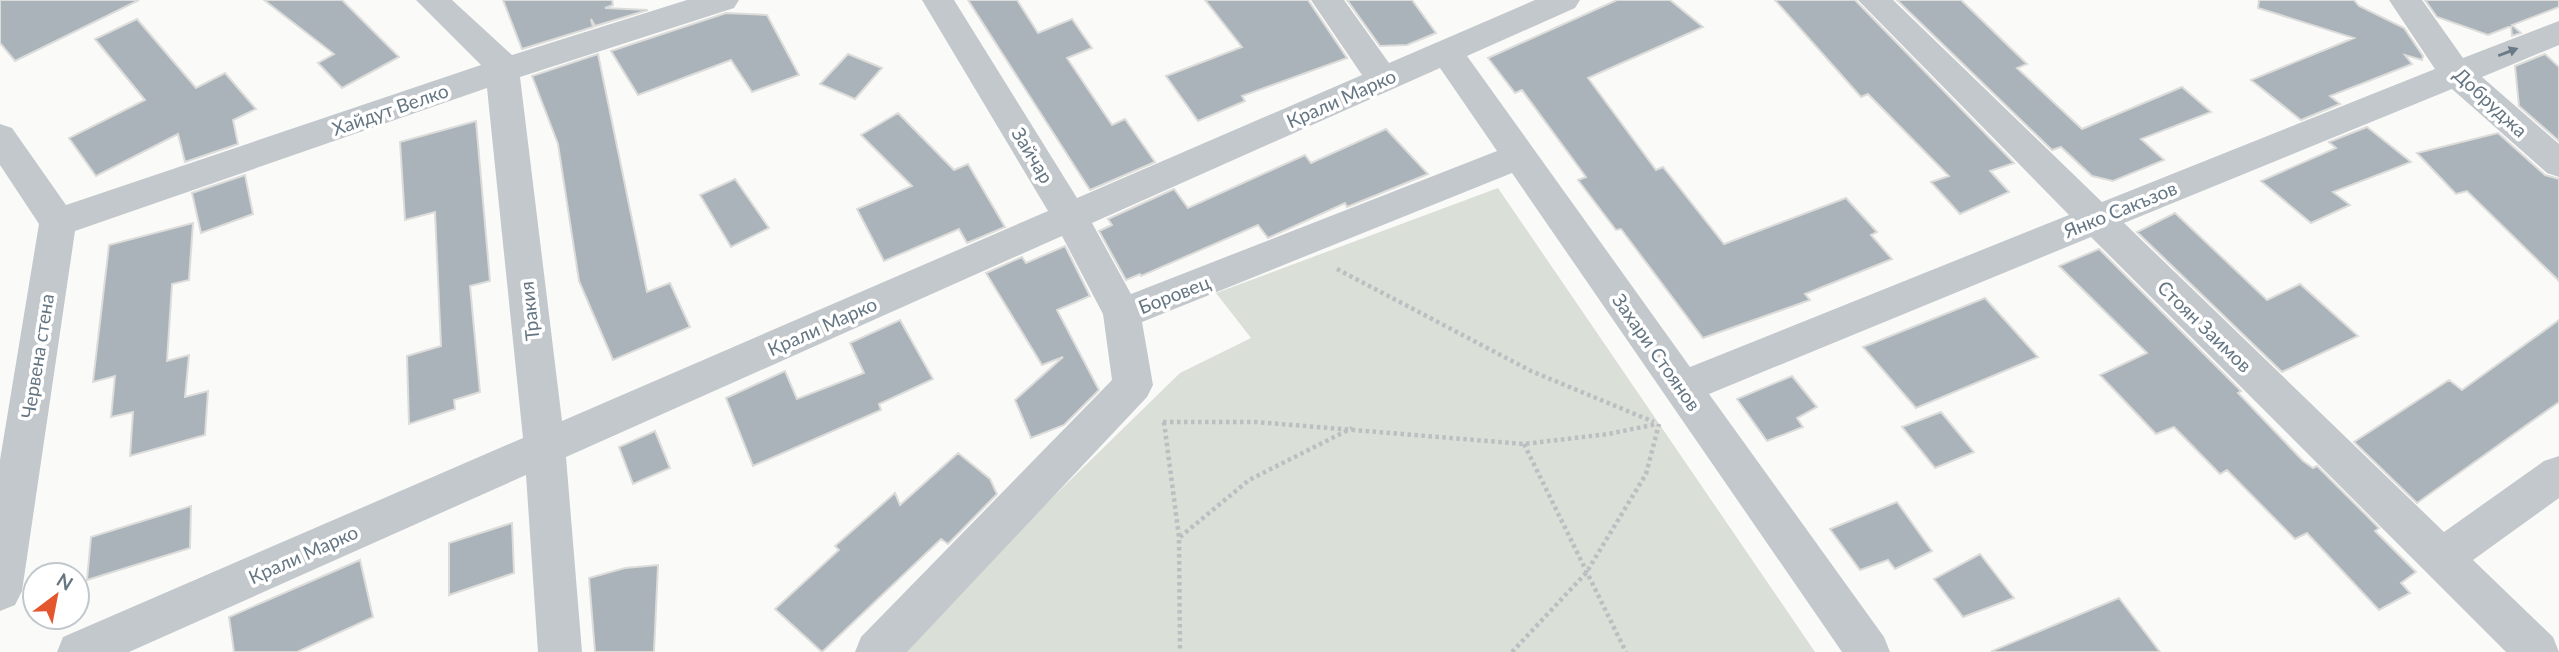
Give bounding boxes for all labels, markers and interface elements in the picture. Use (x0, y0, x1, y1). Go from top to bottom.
one-way arrow (2497, 47, 2518, 58)
street label: Добруджа (2450, 62, 2532, 142)
street label: Крали Марко (1283, 64, 1399, 132)
street label: Хайдут Велко (329, 78, 451, 140)
street label: Зайчар (1007, 123, 1059, 187)
street label: Янко Сакъзов (2059, 176, 2180, 243)
street label: Боровец (1135, 270, 1214, 318)
street label: Стоян Заимов (2153, 275, 2257, 377)
street label: Тракия (514, 280, 544, 342)
street label: Захари Стоянов (1608, 289, 1706, 415)
street label: Червена стена (16, 292, 58, 420)
street label: Крали Марко (764, 292, 880, 360)
street label: Крали Марко (245, 520, 361, 588)
north arrow (21, 561, 91, 631)
text: N (53, 568, 78, 595)

